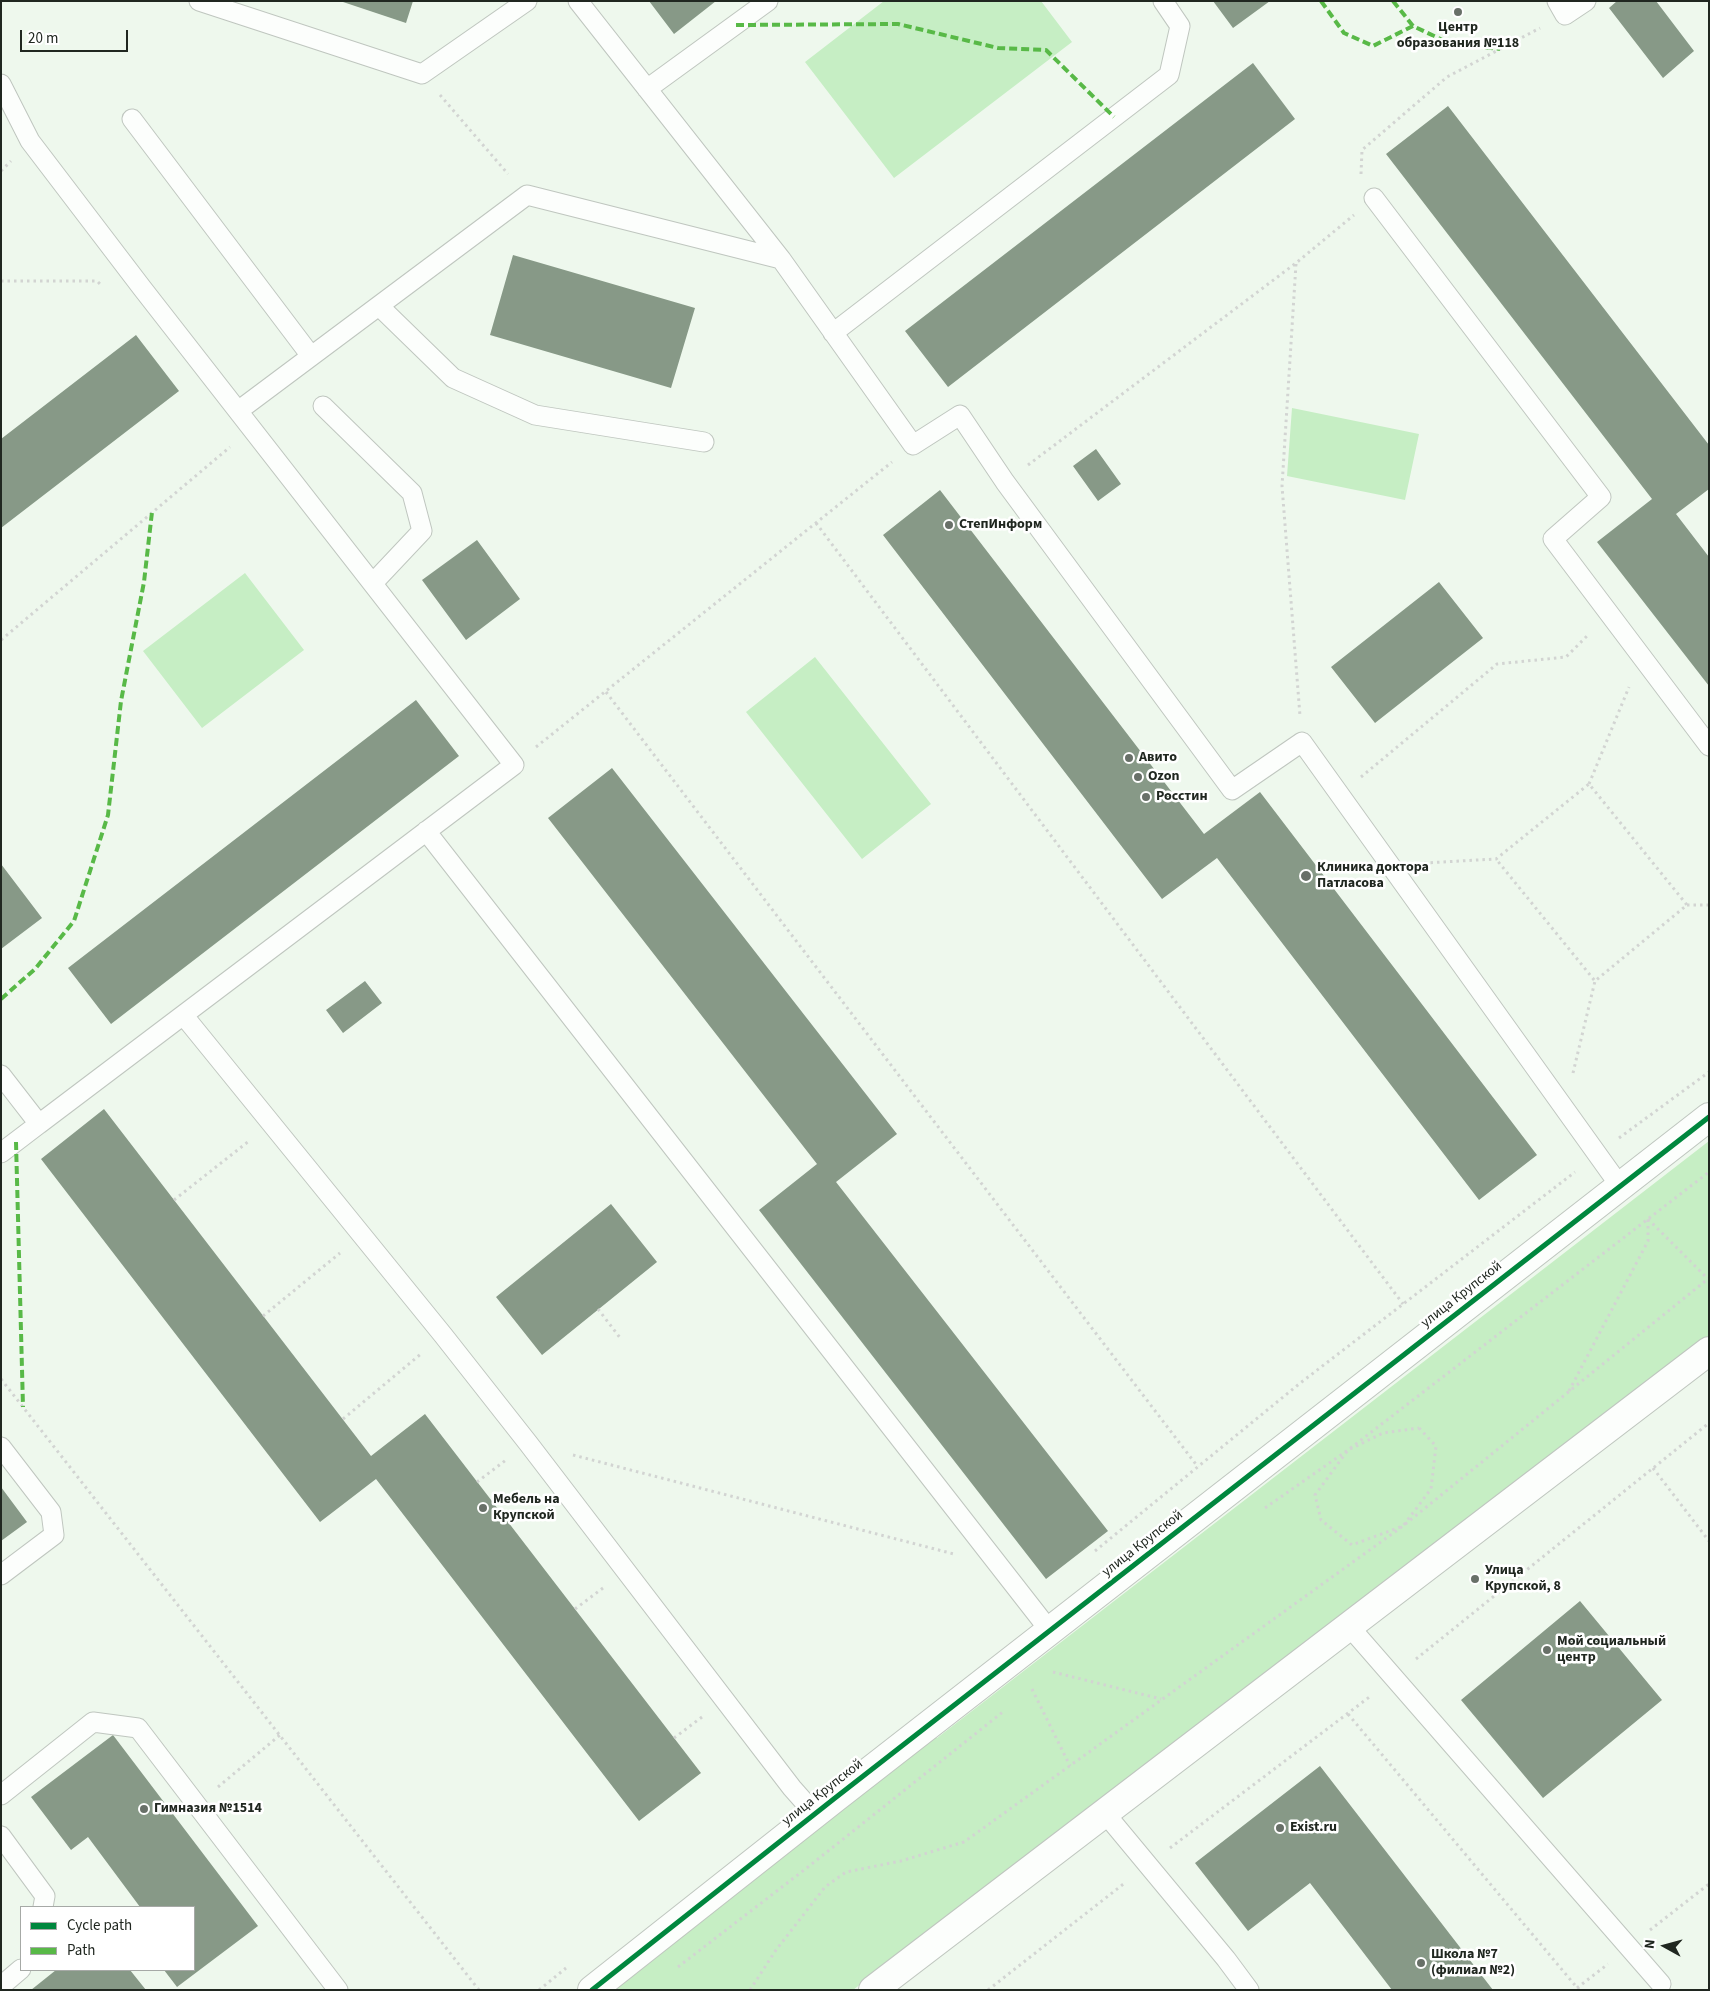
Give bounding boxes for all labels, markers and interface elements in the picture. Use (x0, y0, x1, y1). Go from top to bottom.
marker: Центр образования №118 (1452, 6, 1464, 18)
scale bar (22, 20, 130, 52)
place label: Центр образования №118 (1397, 20, 1519, 52)
text: 20 m (28, 28, 58, 49)
place label: СтепИнформ (959, 517, 1042, 533)
marker: СтепИнформ (943, 519, 955, 531)
place label: Авито (1139, 750, 1177, 766)
marker: Авито (1123, 752, 1135, 764)
place label: Ozon (1148, 769, 1179, 785)
marker: Ozon (1132, 771, 1144, 783)
place label: Росстин (1156, 789, 1208, 805)
marker: Росстин (1140, 791, 1152, 803)
place label: Клиника доктора Патласова (1317, 860, 1429, 892)
marker: Клиника доктора Патласова (1299, 869, 1313, 883)
street label: улица Крупской (1418, 1258, 1506, 1332)
place label: Мебель на Крупской (493, 1492, 560, 1524)
marker: Мебель на Крупской (477, 1502, 489, 1514)
street label: улица Крупской (1099, 1507, 1187, 1581)
place label: Улица Крупской, 8 (1485, 1563, 1561, 1595)
marker: Улица Крупской, 8 (1469, 1573, 1481, 1585)
place label: Мой социальный центр (1557, 1634, 1666, 1666)
marker: Мой социальный центр (1541, 1644, 1553, 1656)
street label: улица Крупской (779, 1756, 867, 1830)
place label: Гимназия №1514 (154, 1801, 262, 1817)
marker: Гимназия №1514 (138, 1803, 150, 1815)
place label: Exist.ru (1290, 1820, 1337, 1836)
marker: Exist.ru (1274, 1822, 1286, 1834)
legend (20, 1906, 195, 1971)
text: Cycle path (67, 1915, 132, 1936)
north arrow (1640, 1921, 1690, 1971)
text: N (1640, 1938, 1661, 1950)
text: Path (67, 1940, 95, 1961)
place label: Школа №7 (филиал №2) (1431, 1947, 1515, 1980)
marker: Школа №7 (филиал №2) (1415, 1957, 1427, 1969)

